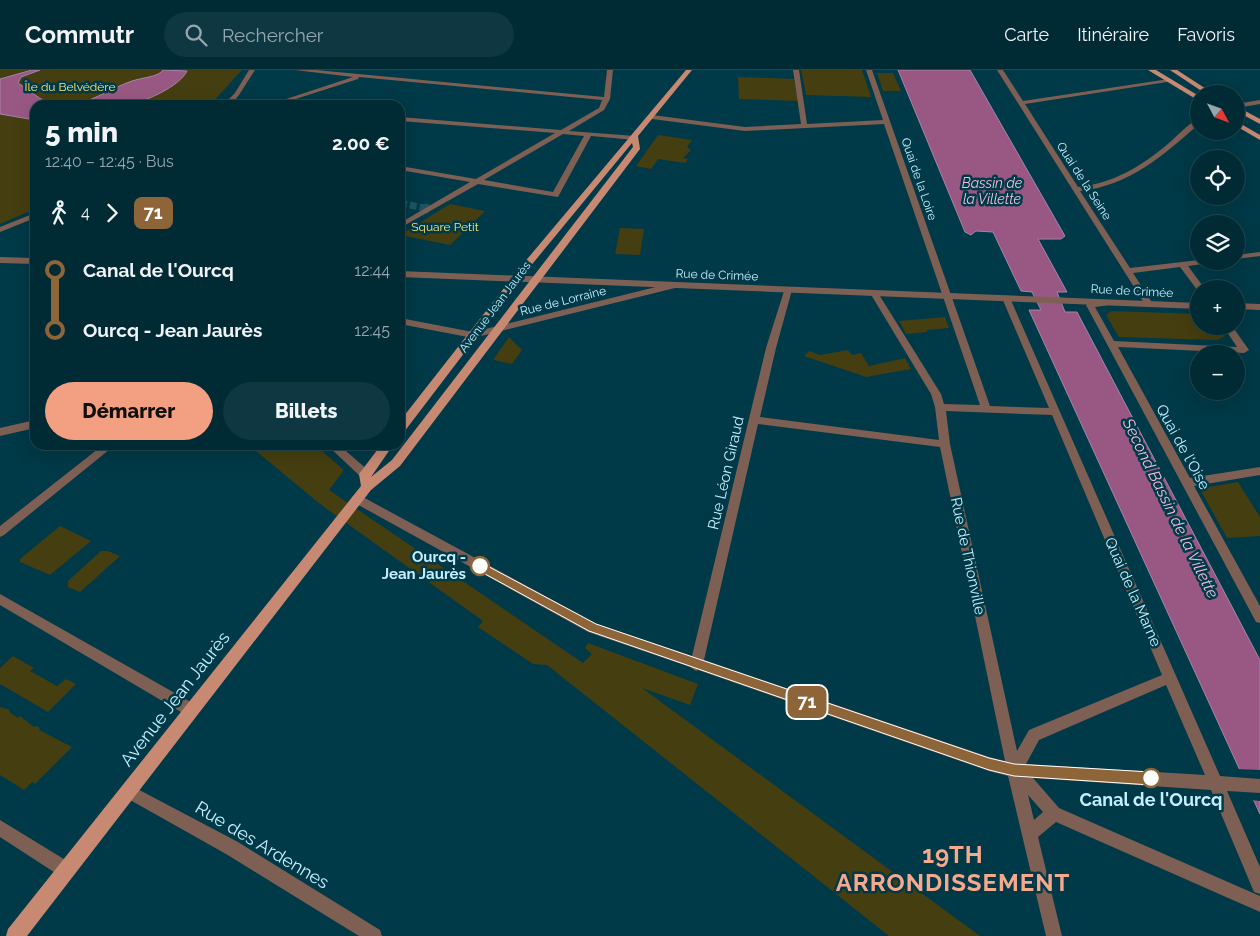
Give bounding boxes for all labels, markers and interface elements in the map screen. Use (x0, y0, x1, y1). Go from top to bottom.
search box (164, 12, 514, 57)
text: Commutr (25, 20, 134, 49)
icon: search (182, 21, 210, 49)
text: Rechercher (222, 24, 324, 46)
text: Carte (1004, 24, 1049, 45)
text: Itinéraire (1077, 24, 1149, 45)
text: Favoris (1177, 24, 1235, 45)
park label: Île du Belvédère (25, 80, 115, 94)
north arrow (1190, 85, 1245, 140)
map controls (1190, 85, 1245, 400)
text: 5 min (45, 116, 118, 149)
text: 2.00 € (332, 132, 390, 154)
street label: Quai de la Loire (898, 136, 940, 222)
street label: Quai de la Seine (1054, 140, 1114, 222)
button: locate (1190, 150, 1245, 205)
text: 12:40 – 12:45 · Bus (45, 152, 174, 171)
water label: Bassin de la Villette (962, 175, 1023, 207)
icon: walk (45, 199, 73, 227)
icon: forward (98, 199, 126, 227)
text: 71 (144, 202, 163, 223)
text: 4 (81, 203, 90, 222)
button: layers (1190, 215, 1245, 270)
park label: Square Petit (411, 220, 479, 234)
text: Canal de l'Ourcq (83, 259, 234, 281)
street label: Avenue Jean Jaurès (456, 259, 534, 355)
text: 12:44 (354, 261, 390, 280)
street label: Rue de Crimée (675, 267, 759, 283)
button: + (1190, 280, 1245, 335)
street label: Rue de Crimée (1090, 282, 1174, 300)
street label: Rue de Lorraine (519, 284, 607, 318)
text: Ourcq - Jean Jaurès (83, 319, 262, 341)
text: 12:45 (354, 321, 390, 340)
button: − (1190, 345, 1245, 400)
button: Démarrer (45, 382, 213, 440)
button: Billets (223, 382, 390, 440)
street label: Quai de l'Oise (1152, 401, 1214, 493)
water label: Second Bassin de la Villette (1118, 414, 1223, 602)
street label: Rue Léon Giraud (704, 415, 748, 531)
street label: Rue de Thionville (947, 496, 989, 617)
street label: Quai de la Marne (1101, 535, 1165, 650)
place label: Ourcq - Jean Jaurès (382, 548, 466, 583)
marker: Ourcq - Jean Jaurès (470, 556, 490, 576)
street label: Avenue Jean Jaurès (116, 627, 234, 770)
line badge: 71 (784, 686, 830, 718)
text: 71 (798, 691, 817, 712)
marker: Canal de l'Ourcq (1141, 768, 1161, 788)
place label: Canal de l'Ourcq (1080, 789, 1222, 810)
street label: Rue des Ardennes (192, 796, 333, 893)
district label: 19TH ARRONDISSEMENT (836, 840, 1070, 897)

